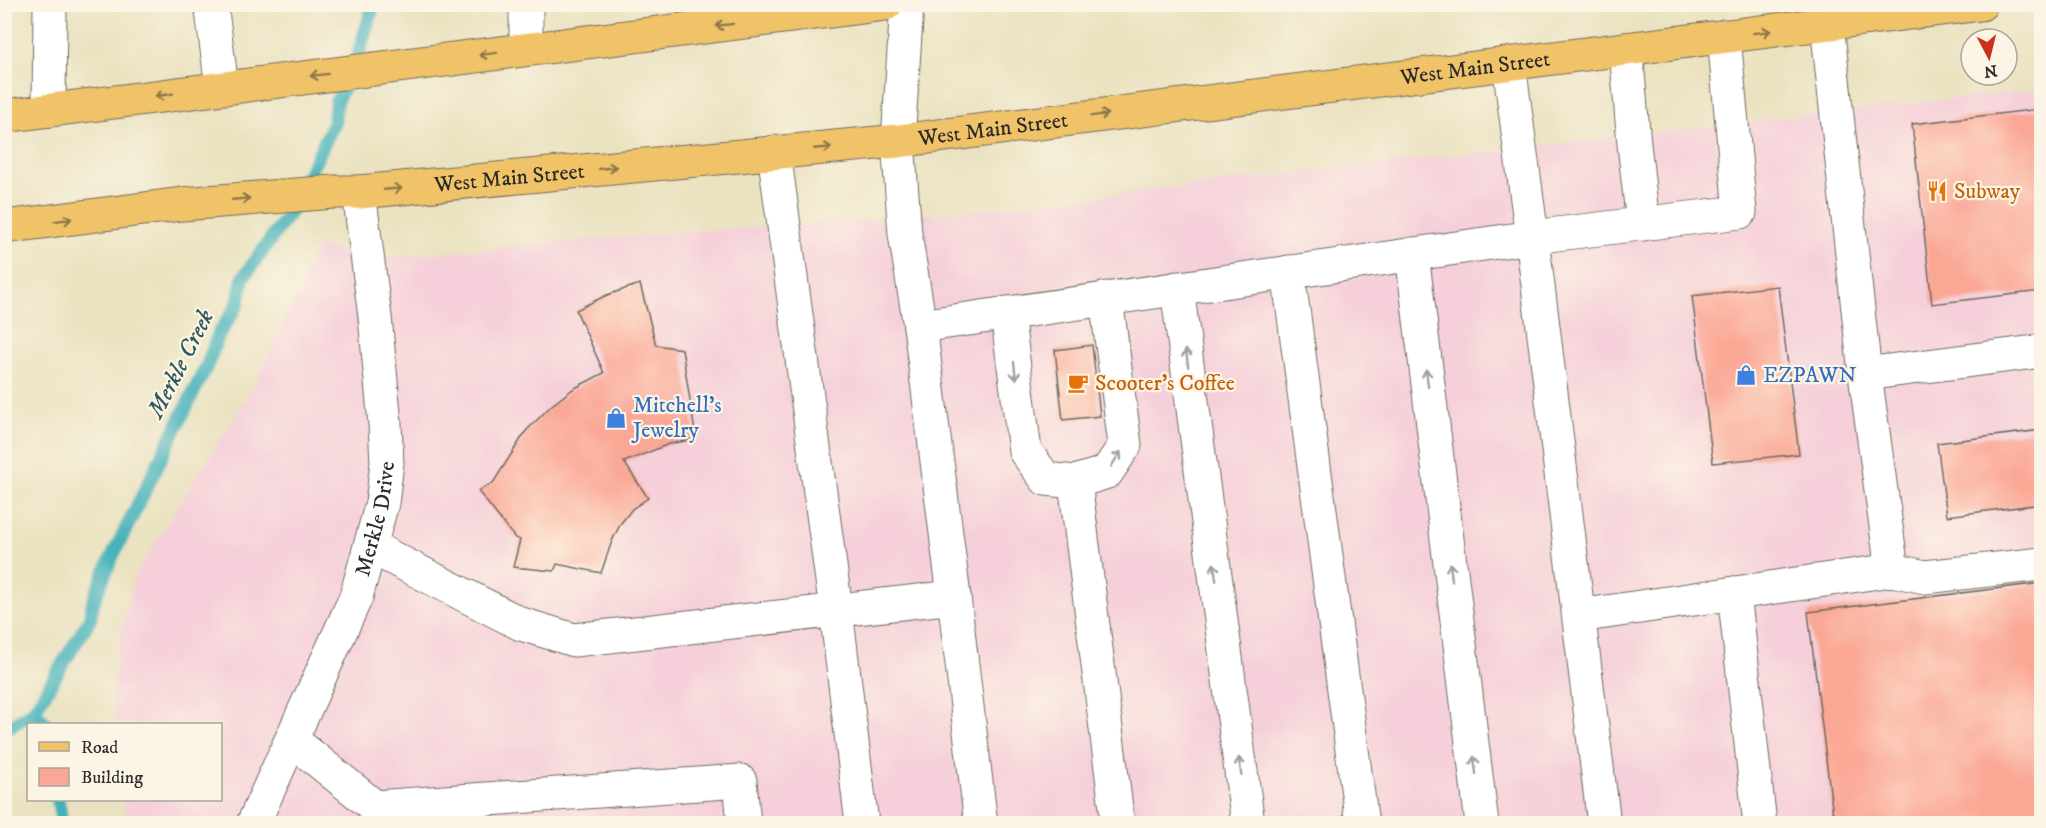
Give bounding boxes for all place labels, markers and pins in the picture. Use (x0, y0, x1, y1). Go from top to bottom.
place label: Subway (1954, 178, 2021, 205)
restaurant icon: Subway (1925, 179, 1949, 203)
place label: EZPAWN (1763, 362, 1856, 389)
shop icon: EZPAWN (1734, 363, 1758, 387)
place label: Scooter's Coffee (1095, 370, 1235, 397)
cafe icon: Scooter's Coffee (1066, 371, 1090, 395)
place label: Mitchell's Jewelry (631, 392, 722, 444)
shop icon: Mitchell's Jewelry (604, 406, 628, 430)

